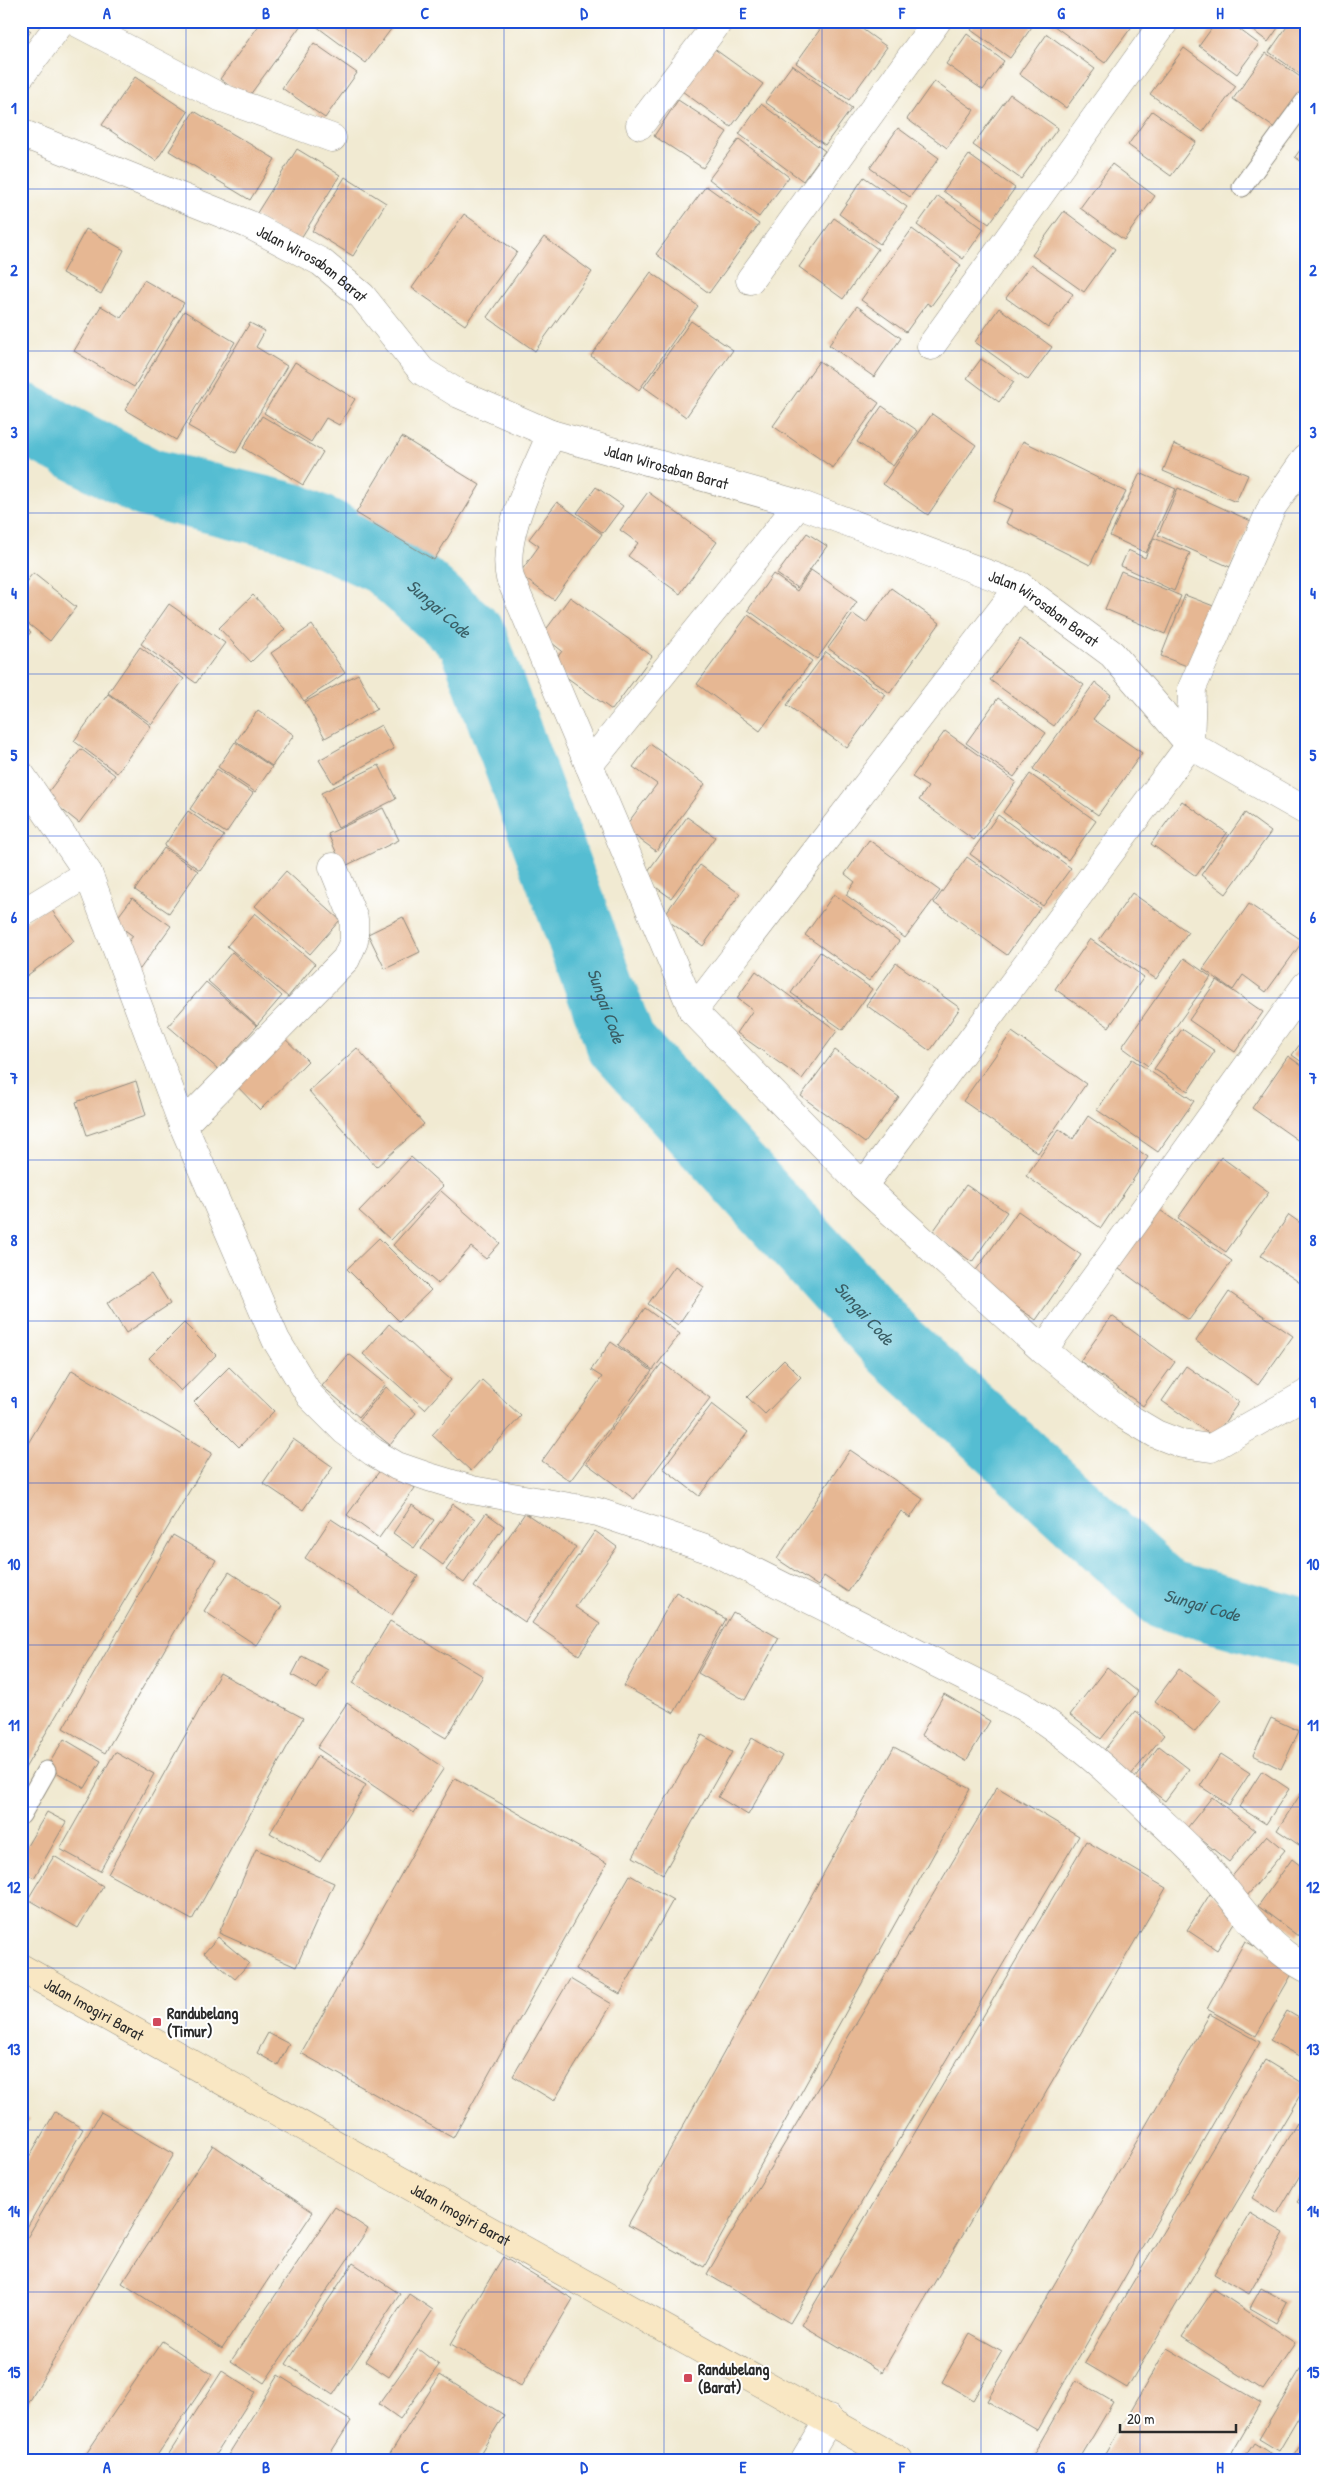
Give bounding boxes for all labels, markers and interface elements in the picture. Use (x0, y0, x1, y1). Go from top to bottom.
text: A (103, 2, 111, 24)
text: B (262, 2, 270, 24)
text: C (421, 2, 430, 24)
text: D (580, 2, 588, 24)
text: E (739, 2, 747, 24)
text: F (898, 2, 906, 24)
text: G (1057, 2, 1065, 24)
text: H (1216, 2, 1224, 24)
text: 1 (11, 97, 17, 119)
text: 1 (1310, 97, 1316, 119)
street label: Jalan Wirosaban Barat (253, 219, 373, 306)
text: 2 (10, 259, 18, 281)
text: 2 (1309, 259, 1317, 281)
text: 3 (10, 421, 18, 443)
text: 3 (1309, 421, 1317, 443)
street label: Jalan Wirosaban Barat (602, 439, 732, 495)
street label: Jalan Wirosaban Barat (986, 564, 1104, 652)
water label: Sungai Code (402, 573, 478, 644)
text: 4 (11, 582, 17, 604)
text: 4 (1310, 582, 1316, 604)
text: 5 (11, 744, 18, 766)
text: 5 (1310, 744, 1317, 766)
text: 6 (11, 906, 18, 928)
text: 6 (1310, 906, 1317, 928)
water label: Sungai Code (582, 965, 632, 1047)
text: 7 (9, 1067, 18, 1089)
text: 7 (1308, 1067, 1317, 1089)
text: 8 (11, 1229, 18, 1251)
text: 8 (1310, 1229, 1317, 1251)
water label: Sungai Code (829, 1275, 901, 1351)
text: 9 (11, 1391, 17, 1413)
text: 9 (1310, 1391, 1316, 1413)
text: 10 (8, 1553, 20, 1575)
text: 10 (1307, 1553, 1319, 1575)
water label: Sungai Code (1161, 1582, 1244, 1627)
text: 11 (8, 1714, 20, 1736)
text: 11 (1307, 1714, 1319, 1736)
text: 12 (7, 1876, 21, 1898)
text: 12 (1306, 1876, 1320, 1898)
street label: Jalan Imogiri Barat (40, 1972, 149, 2046)
place label: Randubelang (Timur) (167, 2002, 238, 2042)
marker: Randubelang (Timur) (151, 2016, 163, 2028)
text: 13 (8, 2038, 20, 2060)
text: 13 (1307, 2038, 1319, 2060)
street label: Jalan Imogiri Barat (407, 2178, 515, 2251)
text: 14 (8, 2200, 20, 2222)
text: 14 (1307, 2200, 1319, 2222)
place label: Randubelang (Barat) (698, 2358, 769, 2398)
text: 15 (8, 2361, 21, 2383)
text: 15 (1307, 2361, 1320, 2383)
marker: Randubelang (Barat) (682, 2372, 694, 2384)
scale bar (1120, 2401, 1236, 2433)
text: 20 m (1127, 2408, 1154, 2429)
text: A (103, 2456, 111, 2478)
text: B (262, 2456, 270, 2478)
text: C (421, 2456, 430, 2478)
text: D (580, 2456, 588, 2478)
text: E (739, 2456, 747, 2478)
text: F (898, 2456, 906, 2478)
text: G (1057, 2456, 1065, 2478)
text: H (1216, 2456, 1224, 2478)

